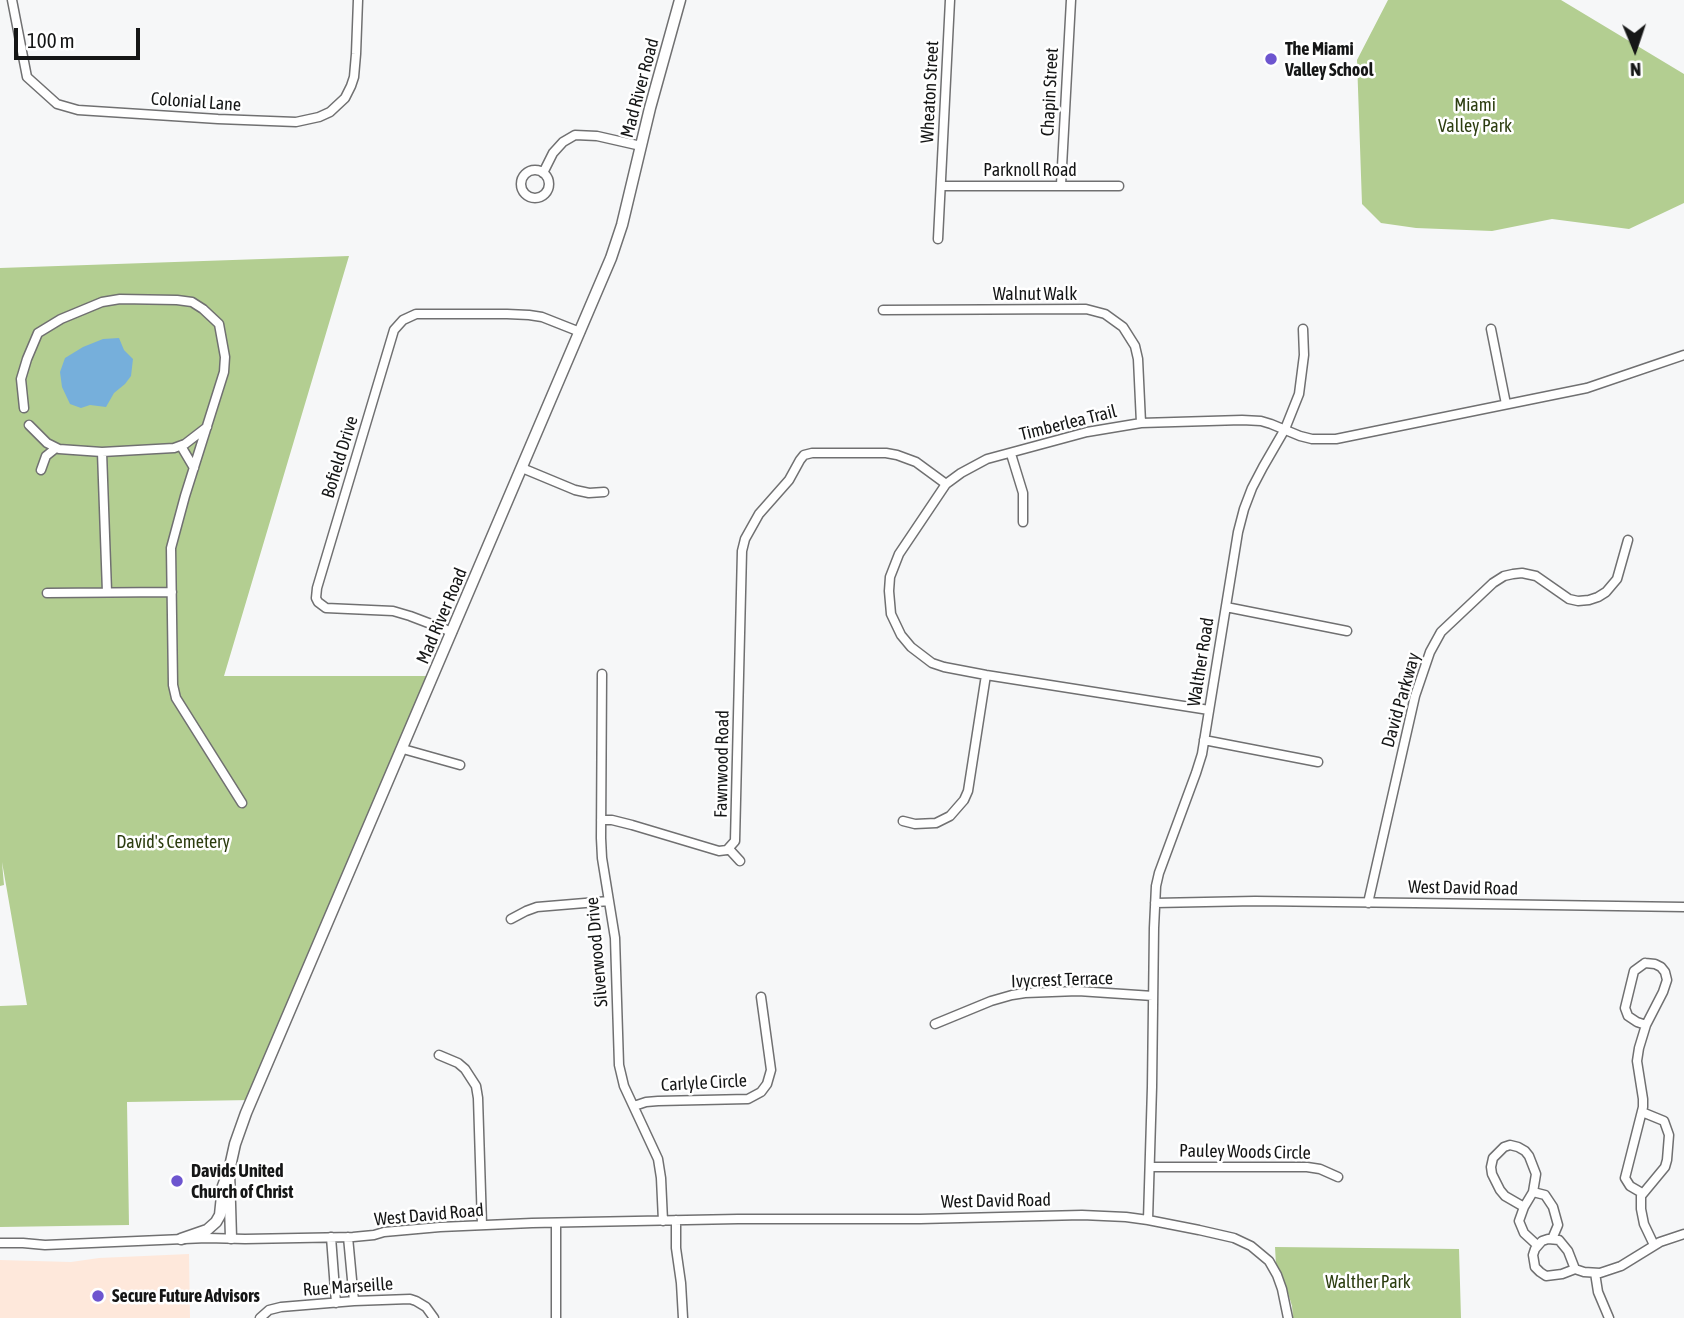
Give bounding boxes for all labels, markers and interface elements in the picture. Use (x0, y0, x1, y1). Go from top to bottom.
scale bar (18, 14, 144, 58)
north arrow (1600, 14, 1670, 84)
text: 100 m (27, 28, 75, 52)
street label: Mad River Road (616, 36, 664, 140)
place label: The Miami Valley School (1285, 38, 1374, 80)
street label: Wheaton Street (917, 40, 943, 144)
street label: Chapin Street (1037, 47, 1063, 137)
marker: The Miami Valley School (1263, 51, 1279, 67)
text: N (1630, 59, 1642, 81)
street label: Colonial Lane (150, 88, 242, 116)
park label: Miami Valley Park (1438, 94, 1512, 136)
street label: Parknoll Road (983, 159, 1077, 181)
street label: Walnut Walk (993, 283, 1077, 305)
street label: Timberlea Trail (1017, 401, 1119, 445)
street label: Bofield Drive (317, 413, 363, 501)
street label: Mad River Road (412, 565, 472, 667)
street label: Walther Road (1183, 616, 1219, 708)
street label: David Parkway (1377, 650, 1425, 750)
street label: Fawnwood Road (710, 710, 734, 818)
park label: David's Cemetery (116, 831, 230, 853)
street label: West David Road (1408, 876, 1518, 900)
street label: Silverwood Drive (581, 896, 613, 1008)
street label: Ivycrest Terrace (1011, 967, 1113, 993)
street label: Carlyle Circle (661, 1070, 747, 1096)
street label: Pauley Woods Circle (1179, 1140, 1311, 1164)
place label: Davids United Church of Christ (191, 1160, 293, 1202)
marker: Davids United Church of Christ (169, 1173, 185, 1189)
street label: West David Road (941, 1189, 1051, 1213)
street label: West David Road (373, 1199, 485, 1231)
park label: Walther Park (1325, 1271, 1411, 1293)
street label: Rue Marseille (302, 1273, 394, 1301)
place label: Secure Future Advisors (112, 1285, 260, 1307)
marker: Secure Future Advisors (90, 1288, 106, 1304)

